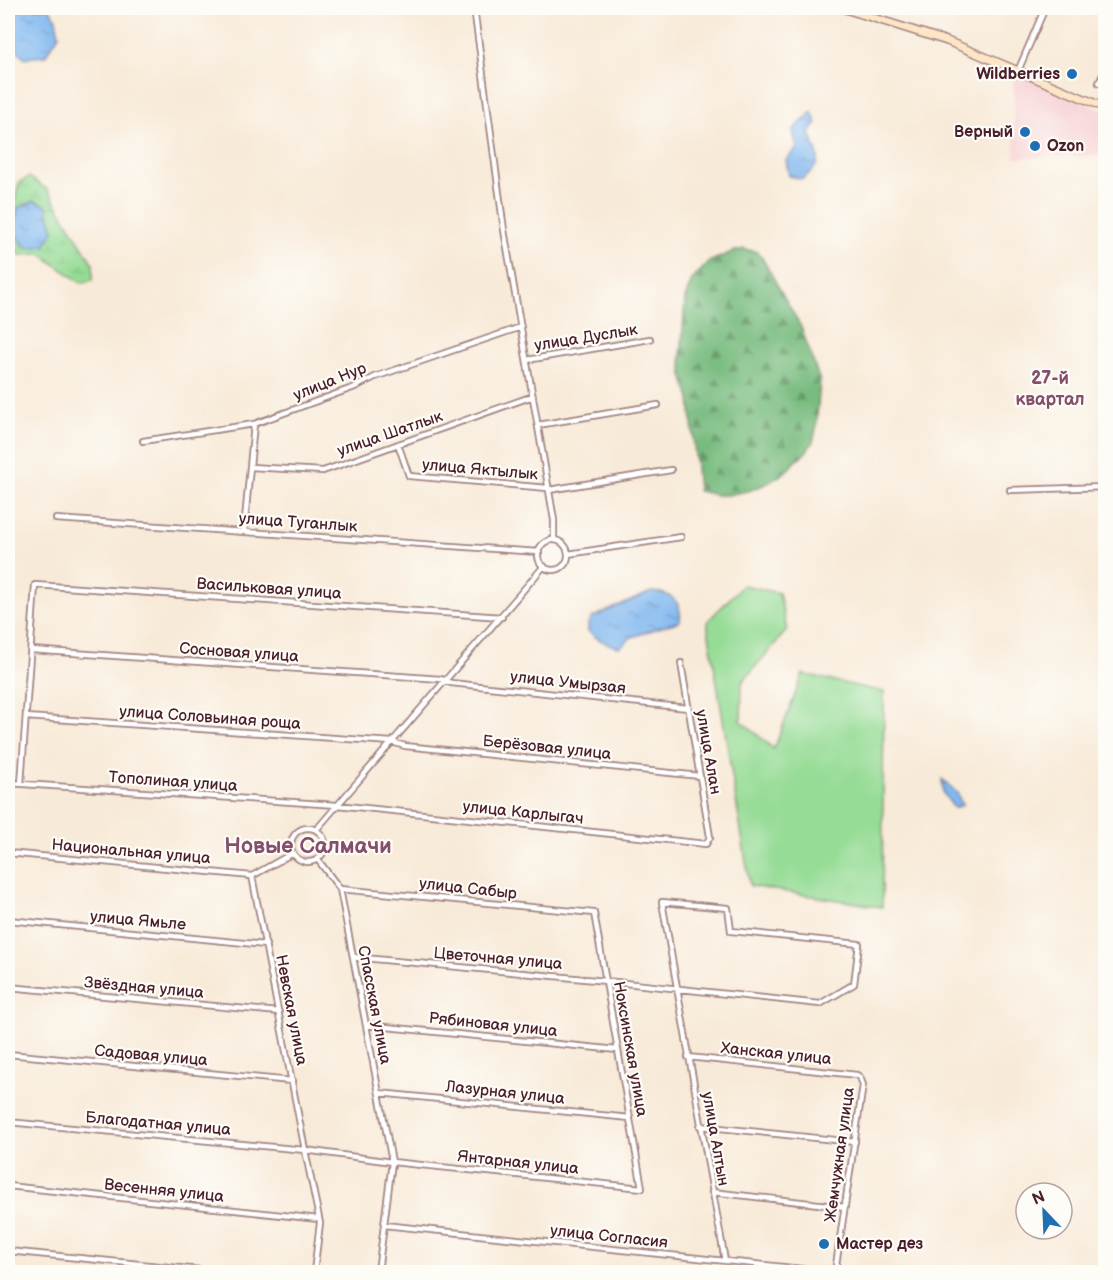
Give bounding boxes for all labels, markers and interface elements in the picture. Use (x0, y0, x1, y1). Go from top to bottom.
place label: Wildberries (976, 65, 1060, 84)
marker: Wildberries (1065, 67, 1079, 81)
place label: Верный (954, 123, 1013, 142)
marker: Верный (1018, 125, 1032, 139)
place label: Ozon (1047, 137, 1084, 156)
marker: Ozon (1028, 139, 1042, 153)
street label: улица Дуслык (533, 320, 639, 356)
street label: улица Нур (291, 359, 369, 405)
district label: 27-й квартал (1015, 368, 1085, 410)
street label: улица Шатлык (335, 407, 446, 461)
street label: улица Яктылык (421, 455, 539, 485)
street label: улица Туганлык (238, 509, 358, 537)
street label: Васильковая улица (196, 574, 343, 604)
street label: Сосновая улица (179, 639, 300, 667)
street label: улица Умырзая (509, 667, 627, 699)
street label: улица Соловьиная роща (119, 702, 302, 734)
street label: улица Алан (691, 708, 725, 796)
street label: Берёзовая улица (482, 732, 613, 764)
street label: Тополиная улица (108, 768, 239, 796)
street label: улица Карлыгач (462, 797, 584, 829)
district label: Новые Салмачи (224, 833, 392, 860)
street label: Национальная улица (51, 836, 212, 868)
street label: улица Сабыр (418, 874, 518, 904)
street label: улица Ямьле (89, 907, 187, 935)
street label: Спасская улица (353, 944, 395, 1066)
street label: Цветочная улица (433, 944, 564, 974)
street label: Невская улица (271, 953, 311, 1067)
street label: Звёздная улица (83, 973, 205, 1003)
street label: Ноксинская улица (609, 980, 651, 1119)
street label: Рябиновая улица (428, 1009, 559, 1041)
street label: Ханская улица (720, 1039, 833, 1069)
street label: Садовая улица (94, 1042, 209, 1070)
street label: Лазурная улица (443, 1077, 566, 1109)
street label: Жемчужная улица (821, 1086, 859, 1224)
street label: улица Алтын (697, 1090, 733, 1188)
street label: Благодатная улица (84, 1108, 232, 1140)
street label: Янтарная улица (456, 1147, 580, 1179)
street label: Весенняя улица (103, 1175, 225, 1207)
north arrow (1014, 1181, 1074, 1241)
text: N (1029, 1187, 1048, 1210)
street label: улица Согласия (549, 1221, 669, 1253)
place label: Мастер дез (836, 1235, 924, 1254)
marker: Мастер дез (817, 1237, 831, 1251)

